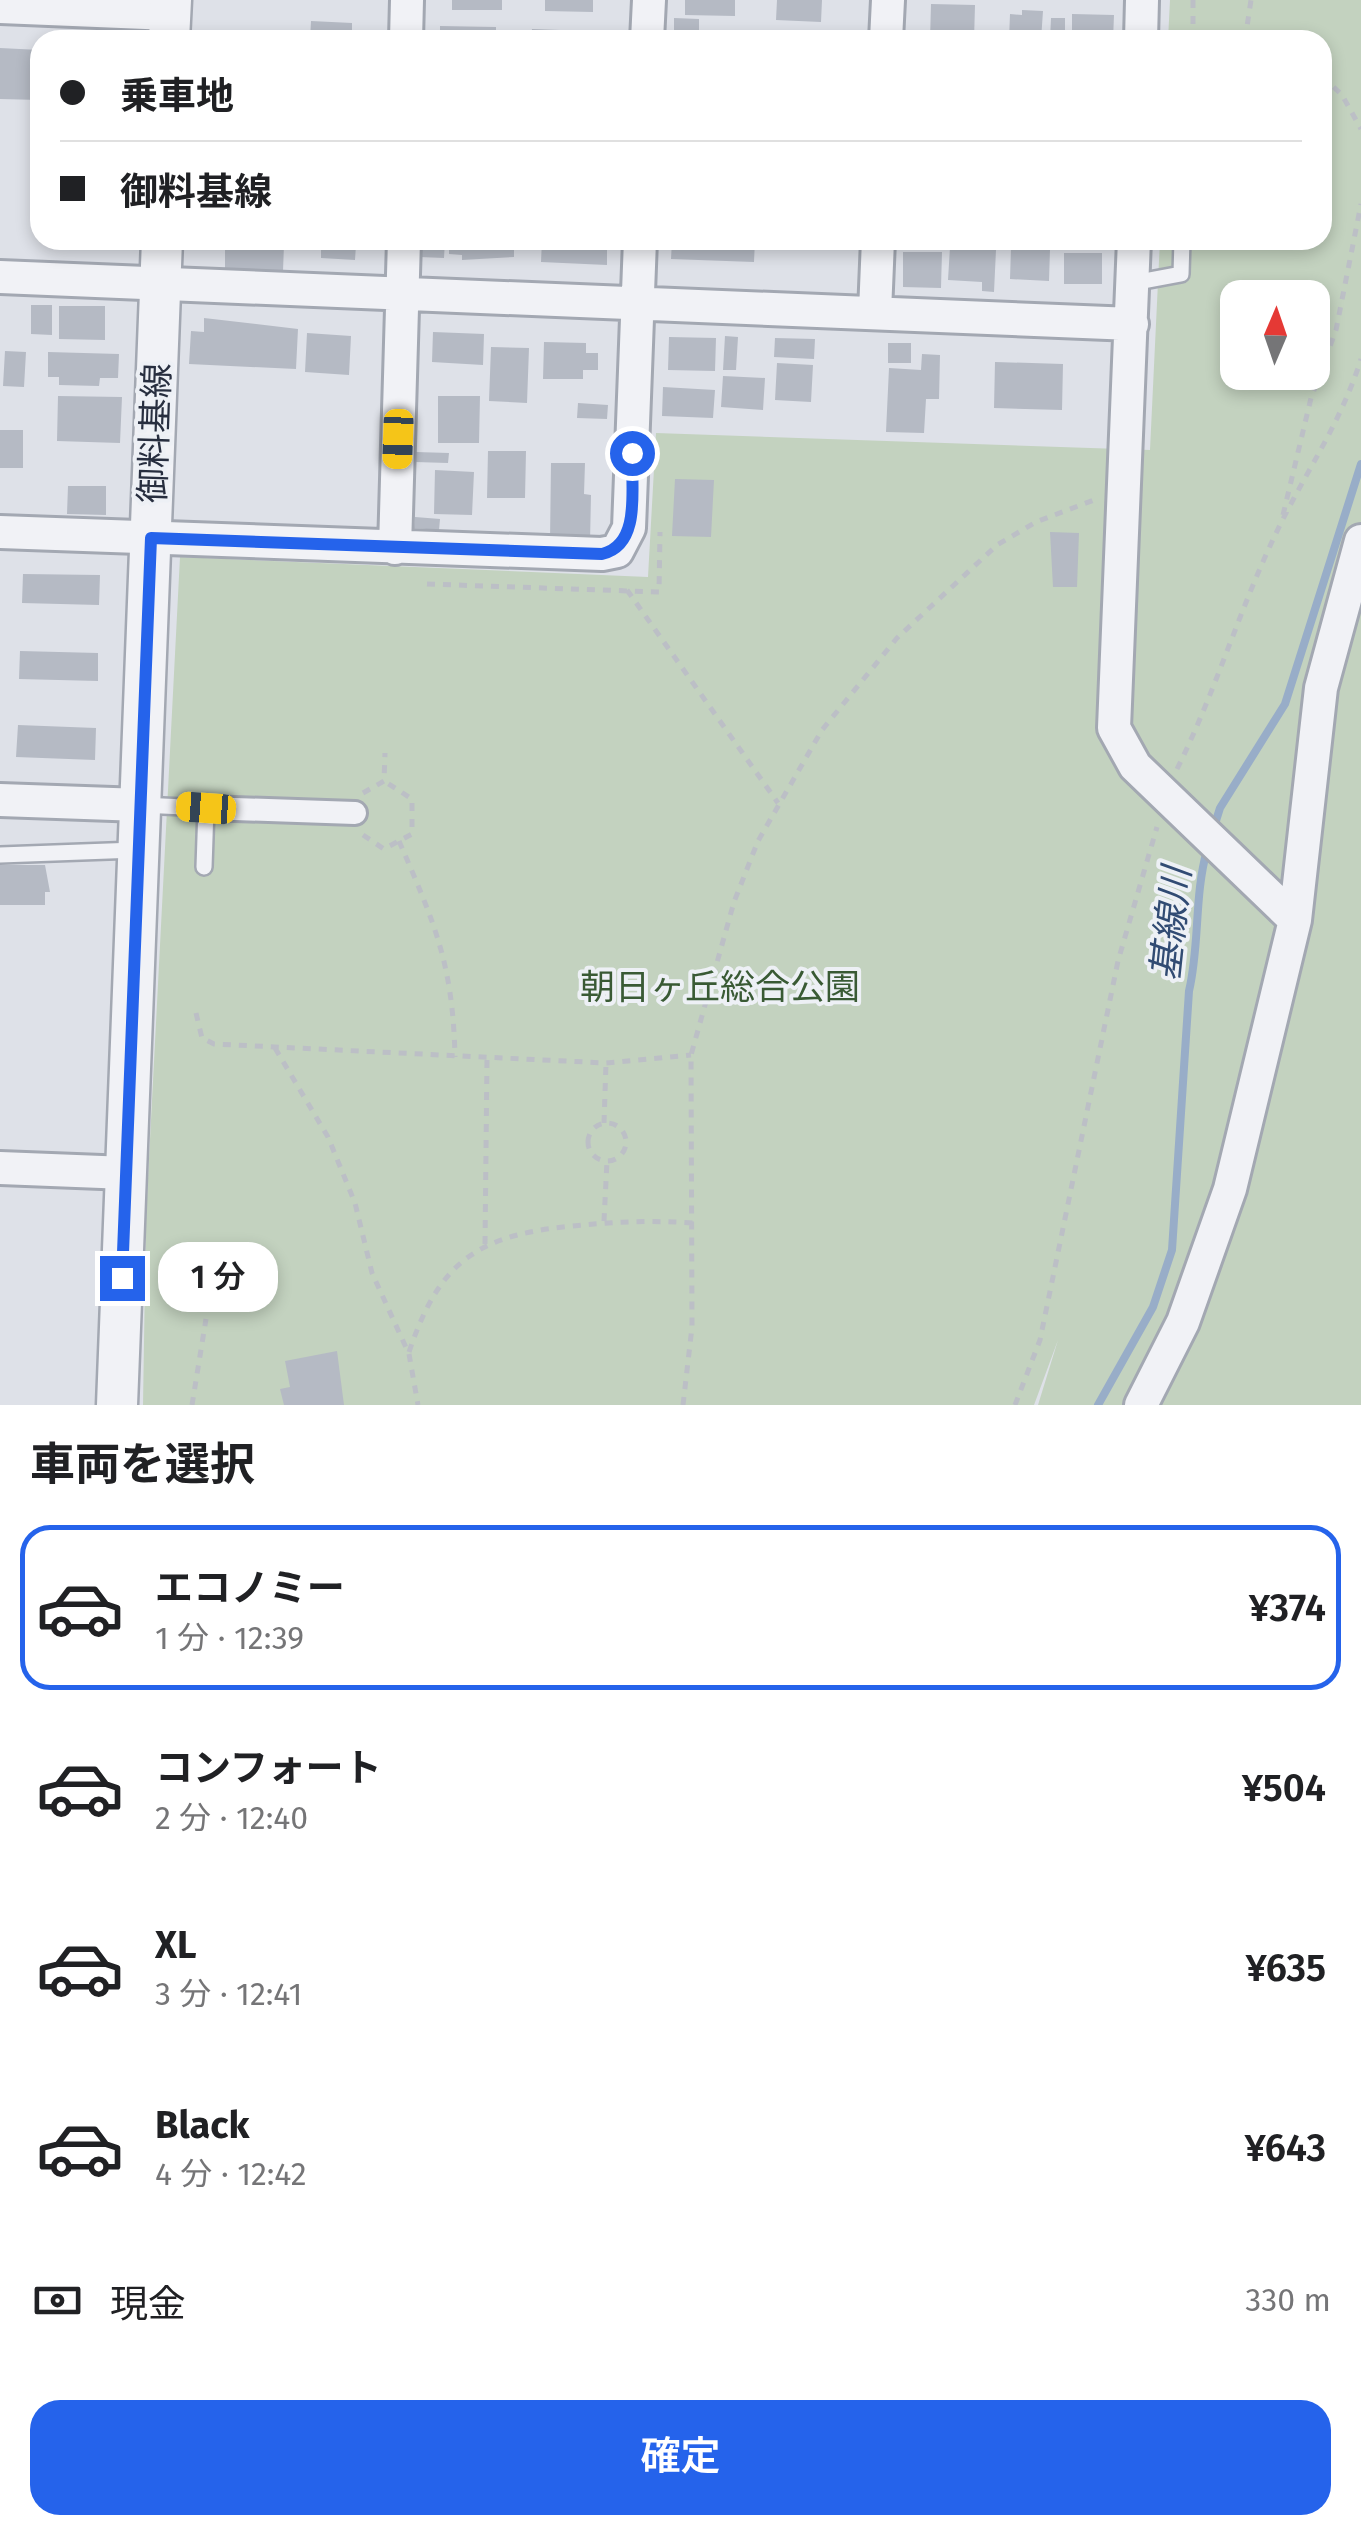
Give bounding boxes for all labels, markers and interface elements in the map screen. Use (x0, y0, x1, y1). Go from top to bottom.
text: 乗車地 (120, 73, 234, 119)
text: 御料基線 (120, 169, 272, 215)
north arrow (1220, 280, 1330, 390)
map controls (1220, 280, 1330, 390)
street label: 御料基線 (132, 362, 178, 504)
car (382, 408, 414, 470)
route start (610, 431, 655, 476)
car (175, 791, 237, 825)
water label: 基線川 (1142, 861, 1200, 983)
park label: 朝日ヶ丘総合公園 (580, 966, 860, 1008)
callout: 1 分 (157, 1243, 277, 1313)
route end (100, 1256, 145, 1301)
text: 1 分 (191, 1258, 245, 1296)
text: 車両を選択 (30, 1438, 255, 1492)
icon: car (35, 1563, 125, 1653)
text: エコノミー (155, 1565, 345, 1611)
text: ¥374 (1249, 1585, 1326, 1631)
text: 1 分 · 12:39 (155, 1619, 304, 1657)
icon: car (35, 1743, 125, 1833)
text: コンフォート (155, 1745, 382, 1791)
text: ¥504 (1242, 1765, 1326, 1811)
text: 2 分 · 12:40 (155, 1799, 308, 1837)
text: XL (155, 1922, 197, 1968)
icon: car (35, 1923, 125, 2013)
text: ¥635 (1245, 1945, 1326, 1991)
text: 3 分 · 12:41 (155, 1975, 302, 2013)
text: Black (155, 2102, 250, 2148)
icon: car (35, 2103, 125, 2193)
text: ¥643 (1245, 2125, 1326, 2171)
text: 4 分 · 12:42 (155, 2155, 307, 2193)
icon: cash (30, 2273, 85, 2328)
text: 現金 (110, 2281, 186, 2327)
text: 330 m (1245, 2281, 1331, 2319)
button: 確定 (30, 2400, 1331, 2515)

